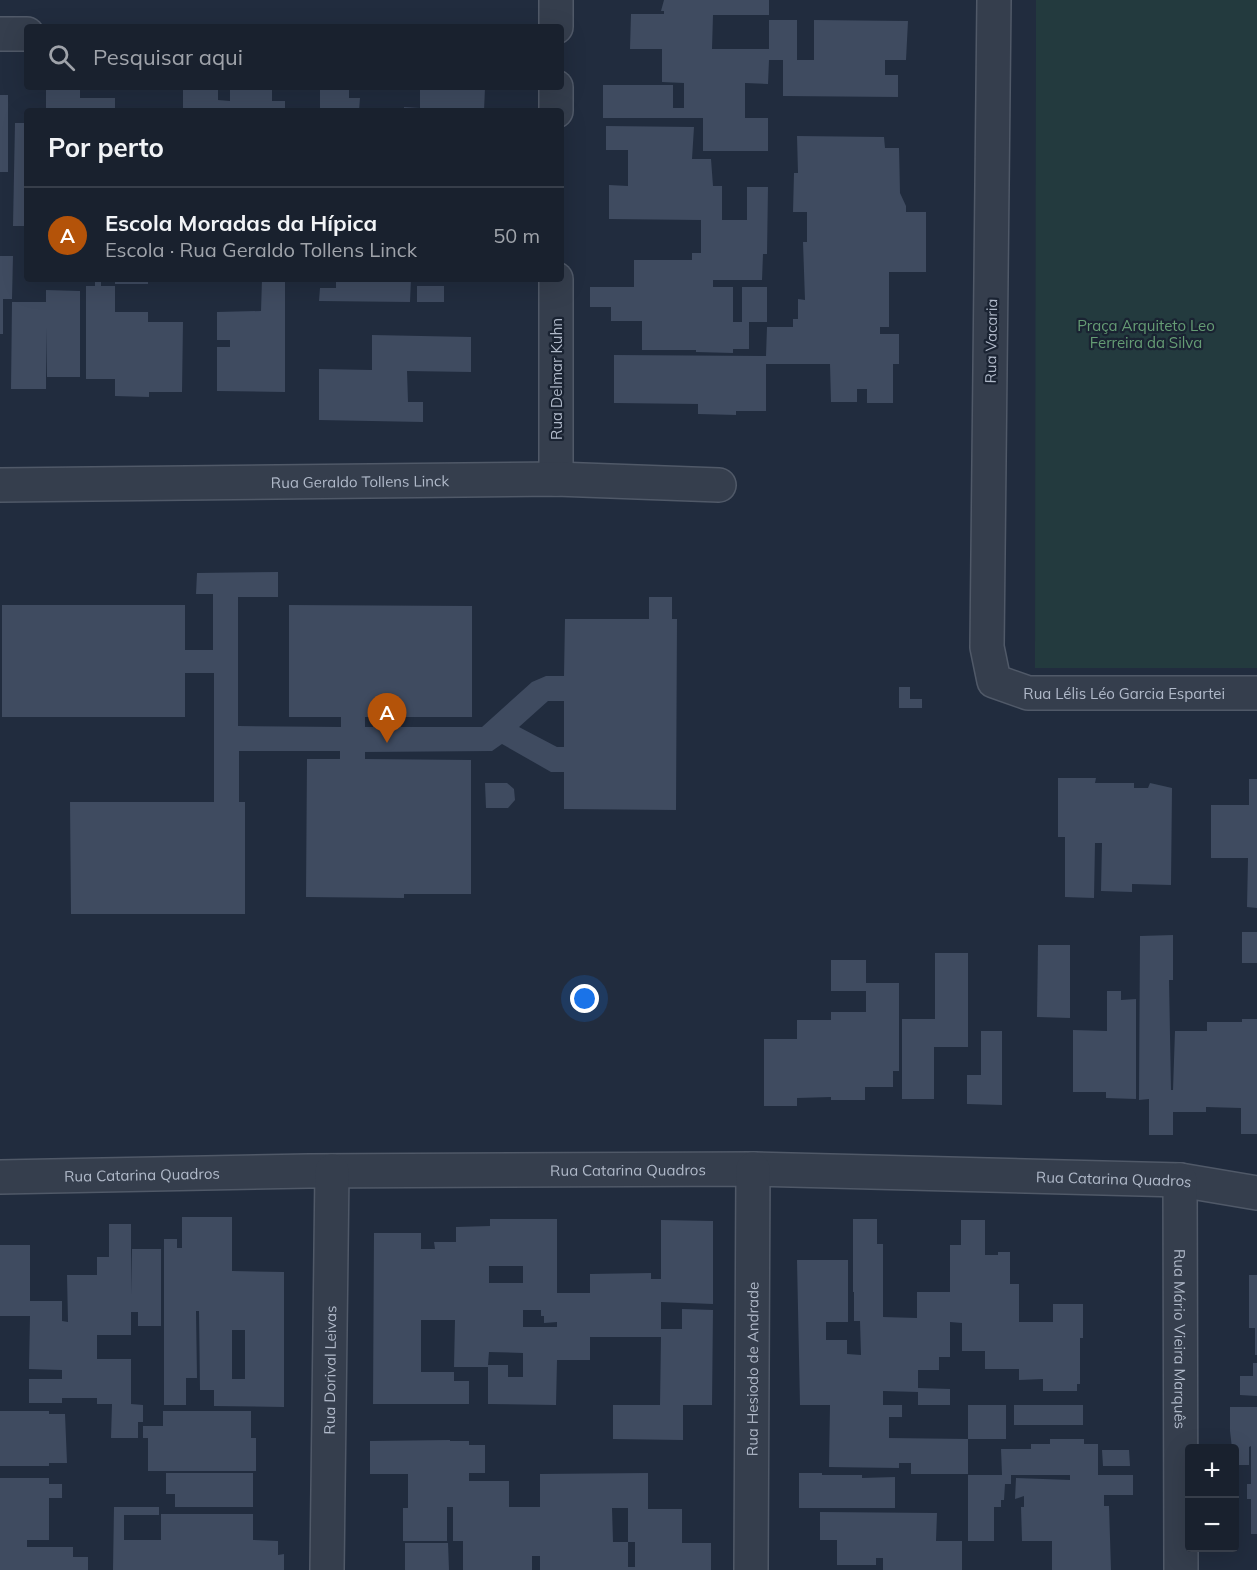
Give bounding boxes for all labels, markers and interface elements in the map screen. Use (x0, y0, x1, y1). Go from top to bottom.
search box (24, 24, 564, 90)
icon: search (45, 41, 78, 74)
text: Pesquisar aqui (93, 43, 243, 71)
text: Por perto (48, 131, 164, 164)
text: Escola Moradas da Hípica (105, 209, 377, 237)
text: A (60, 223, 75, 248)
text: 50 m (493, 223, 540, 248)
text: Escola · Rua Geraldo Tollens Linck (105, 237, 417, 262)
street label: Rua Vacaria (981, 298, 1001, 384)
park label: Praça Arquiteto Leo Ferreira da Silva (1077, 316, 1215, 352)
street label: Rua Delmar Kuhn (547, 318, 566, 440)
street label: Rua Geraldo Tollens Linck (271, 471, 450, 492)
street label: Rua Lélis Léo Garcia Espartei (1023, 684, 1225, 703)
pin: A (368, 694, 406, 743)
your location (570, 984, 599, 1013)
street label: Rua Catarina Quadros (550, 1160, 706, 1179)
street label: Rua Catarina Quadros (64, 1163, 220, 1185)
street label: Rua Catarina Quadros (1036, 1167, 1193, 1191)
street label: Rua Mário Vieira Marquês (1171, 1249, 1190, 1429)
street label: Rua Hesiodo de Andrade (742, 1282, 762, 1456)
street label: Rua Dorival Leivas (319, 1305, 340, 1435)
map controls (1185, 1444, 1239, 1552)
button: + (1185, 1444, 1239, 1498)
button: − (1185, 1498, 1239, 1552)

